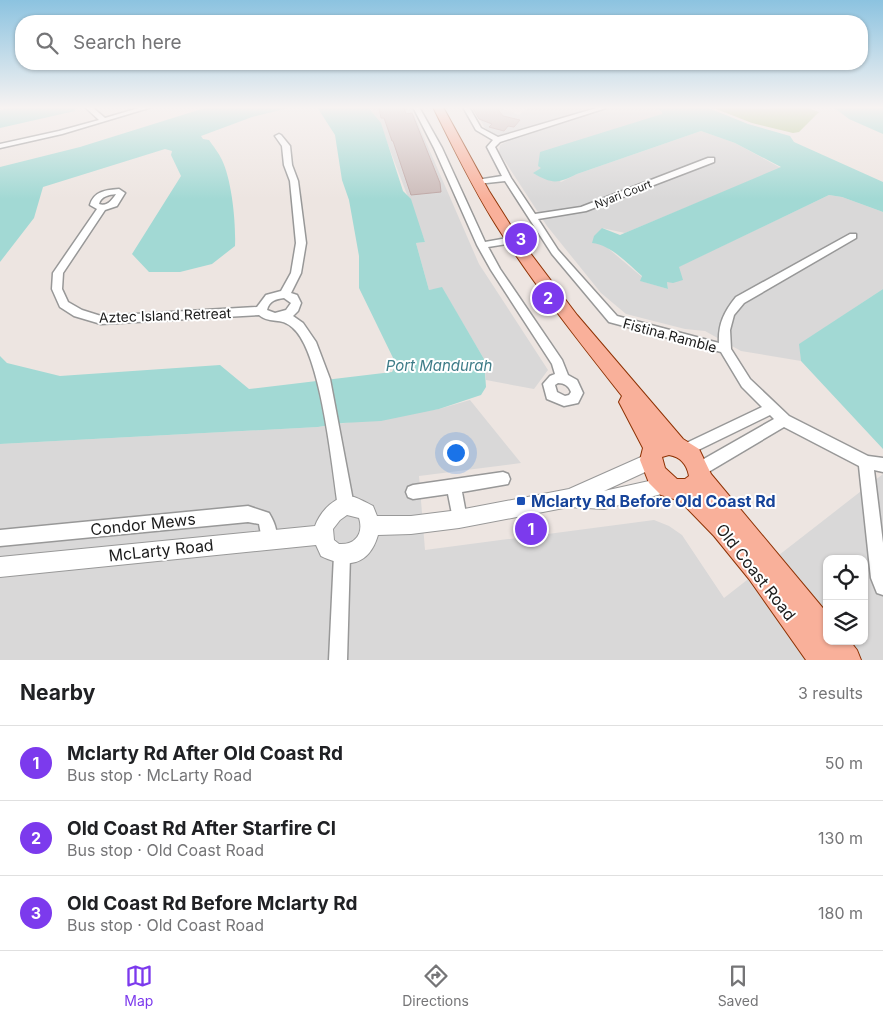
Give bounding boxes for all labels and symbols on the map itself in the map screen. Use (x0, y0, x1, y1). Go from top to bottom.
street label: Nyari Court (593, 177, 654, 211)
pin: 3 (505, 220, 537, 258)
pin: 2 (532, 279, 564, 317)
street label: Aztec Island Retreat (99, 304, 232, 326)
street label: Fistina Ramble (621, 314, 719, 356)
water label: Port Mandurah (386, 356, 492, 375)
your location (443, 440, 469, 466)
place label: Mclarty Rd Before Old Coast Rd (531, 491, 776, 511)
marker: Mclarty Rd Before Old Coast Rd (515, 495, 527, 507)
street label: Condor Mews (89, 509, 197, 539)
pin: 1 (515, 510, 547, 548)
street label: Old Coast Road (712, 520, 800, 624)
street label: McLarty Road (107, 535, 215, 565)

